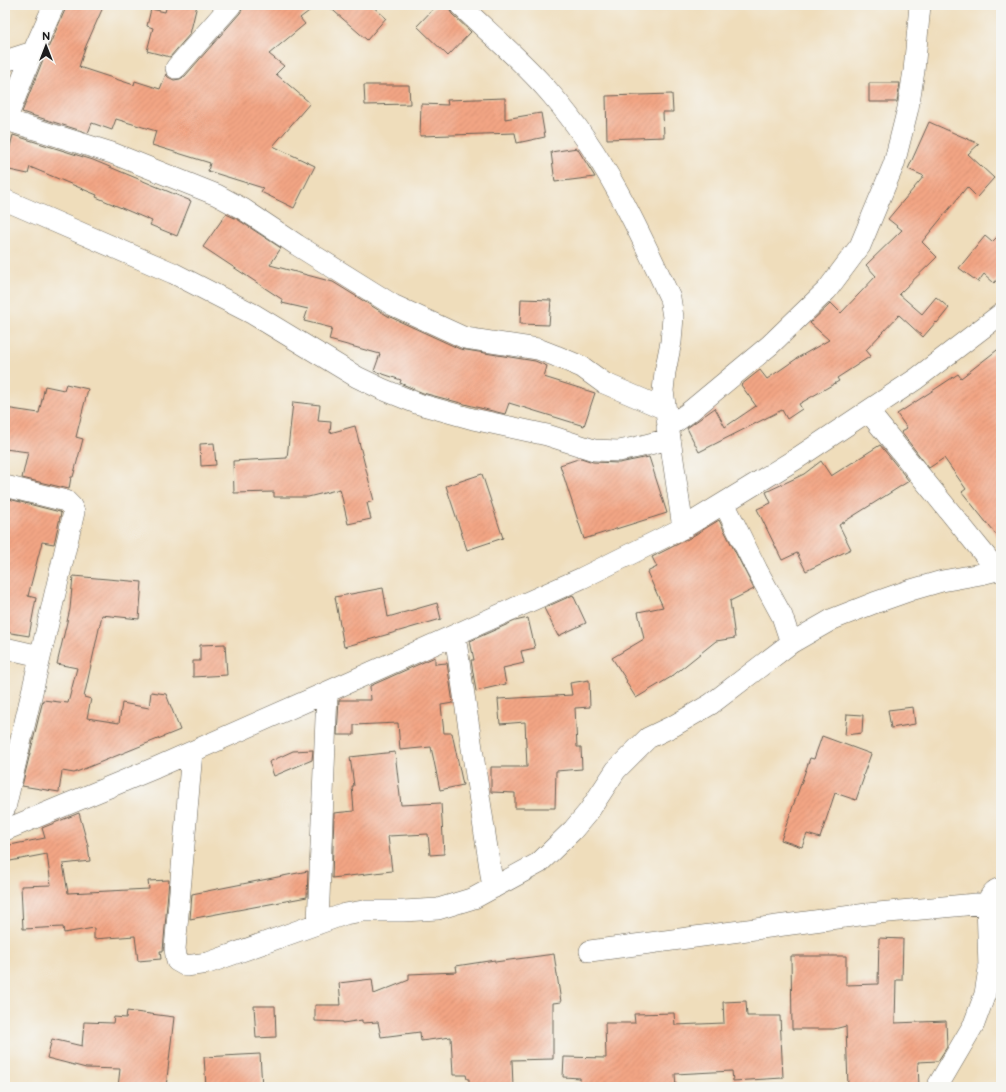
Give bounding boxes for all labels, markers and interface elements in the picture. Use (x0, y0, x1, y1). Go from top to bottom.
north arrow (26, 26, 66, 66)
text: N (42, 30, 50, 43)

